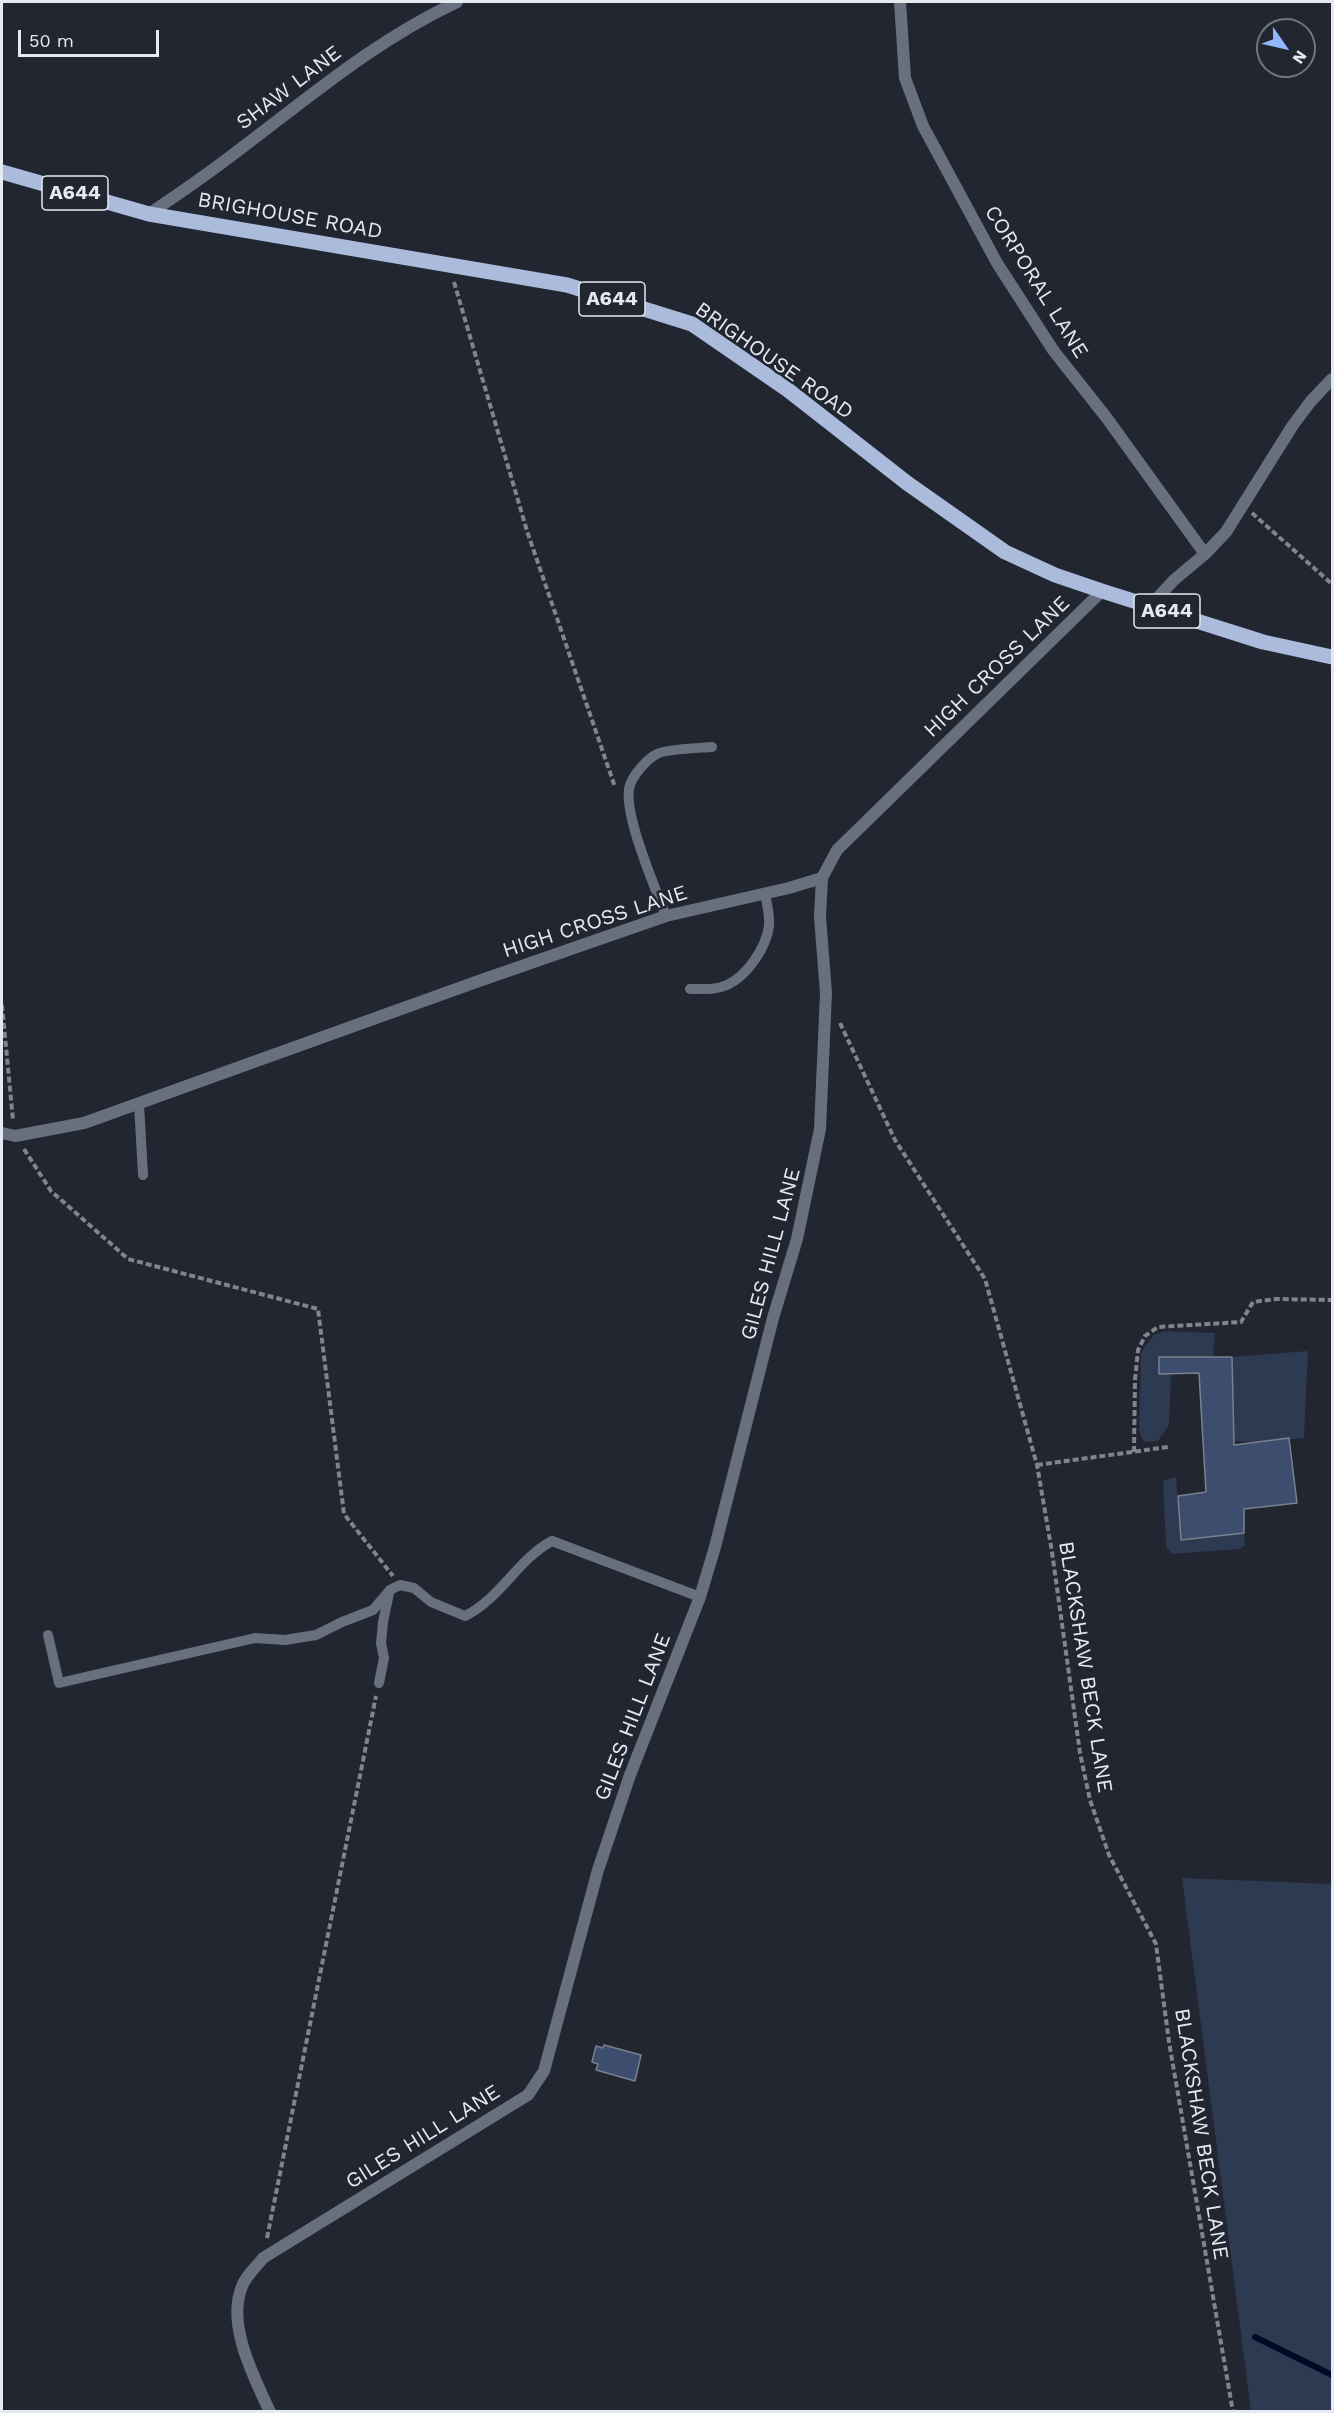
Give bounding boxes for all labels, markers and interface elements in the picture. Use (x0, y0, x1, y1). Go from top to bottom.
scale bar (21, 18, 162, 56)
north arrow (1256, 18, 1316, 78)
text: 50 m (29, 30, 74, 51)
street label: SHAW LANE (232, 40, 346, 136)
text: N (1288, 47, 1311, 67)
road number: A644 (42, 176, 108, 210)
street label: BRIGHOUSE ROAD (196, 187, 384, 245)
street label: CORPORAL LANE (979, 201, 1093, 363)
road number: A644 (579, 282, 645, 316)
street label: BRIGHOUSE ROAD (690, 297, 858, 425)
street label: HIGH CROSS LANE (919, 591, 1075, 743)
road number: A644 (1134, 594, 1200, 628)
street label: HIGH CROSS LANE (499, 880, 691, 964)
street label: GILES HILL LANE (736, 1165, 806, 1343)
street label: BLACKSHAW BECK LANE (1053, 1540, 1117, 1794)
street label: GILES HILL LANE (589, 1630, 677, 1804)
street label: BLACKSHAW BECK LANE (1169, 2007, 1233, 2261)
street label: GILES HILL LANE (341, 2079, 505, 2195)

